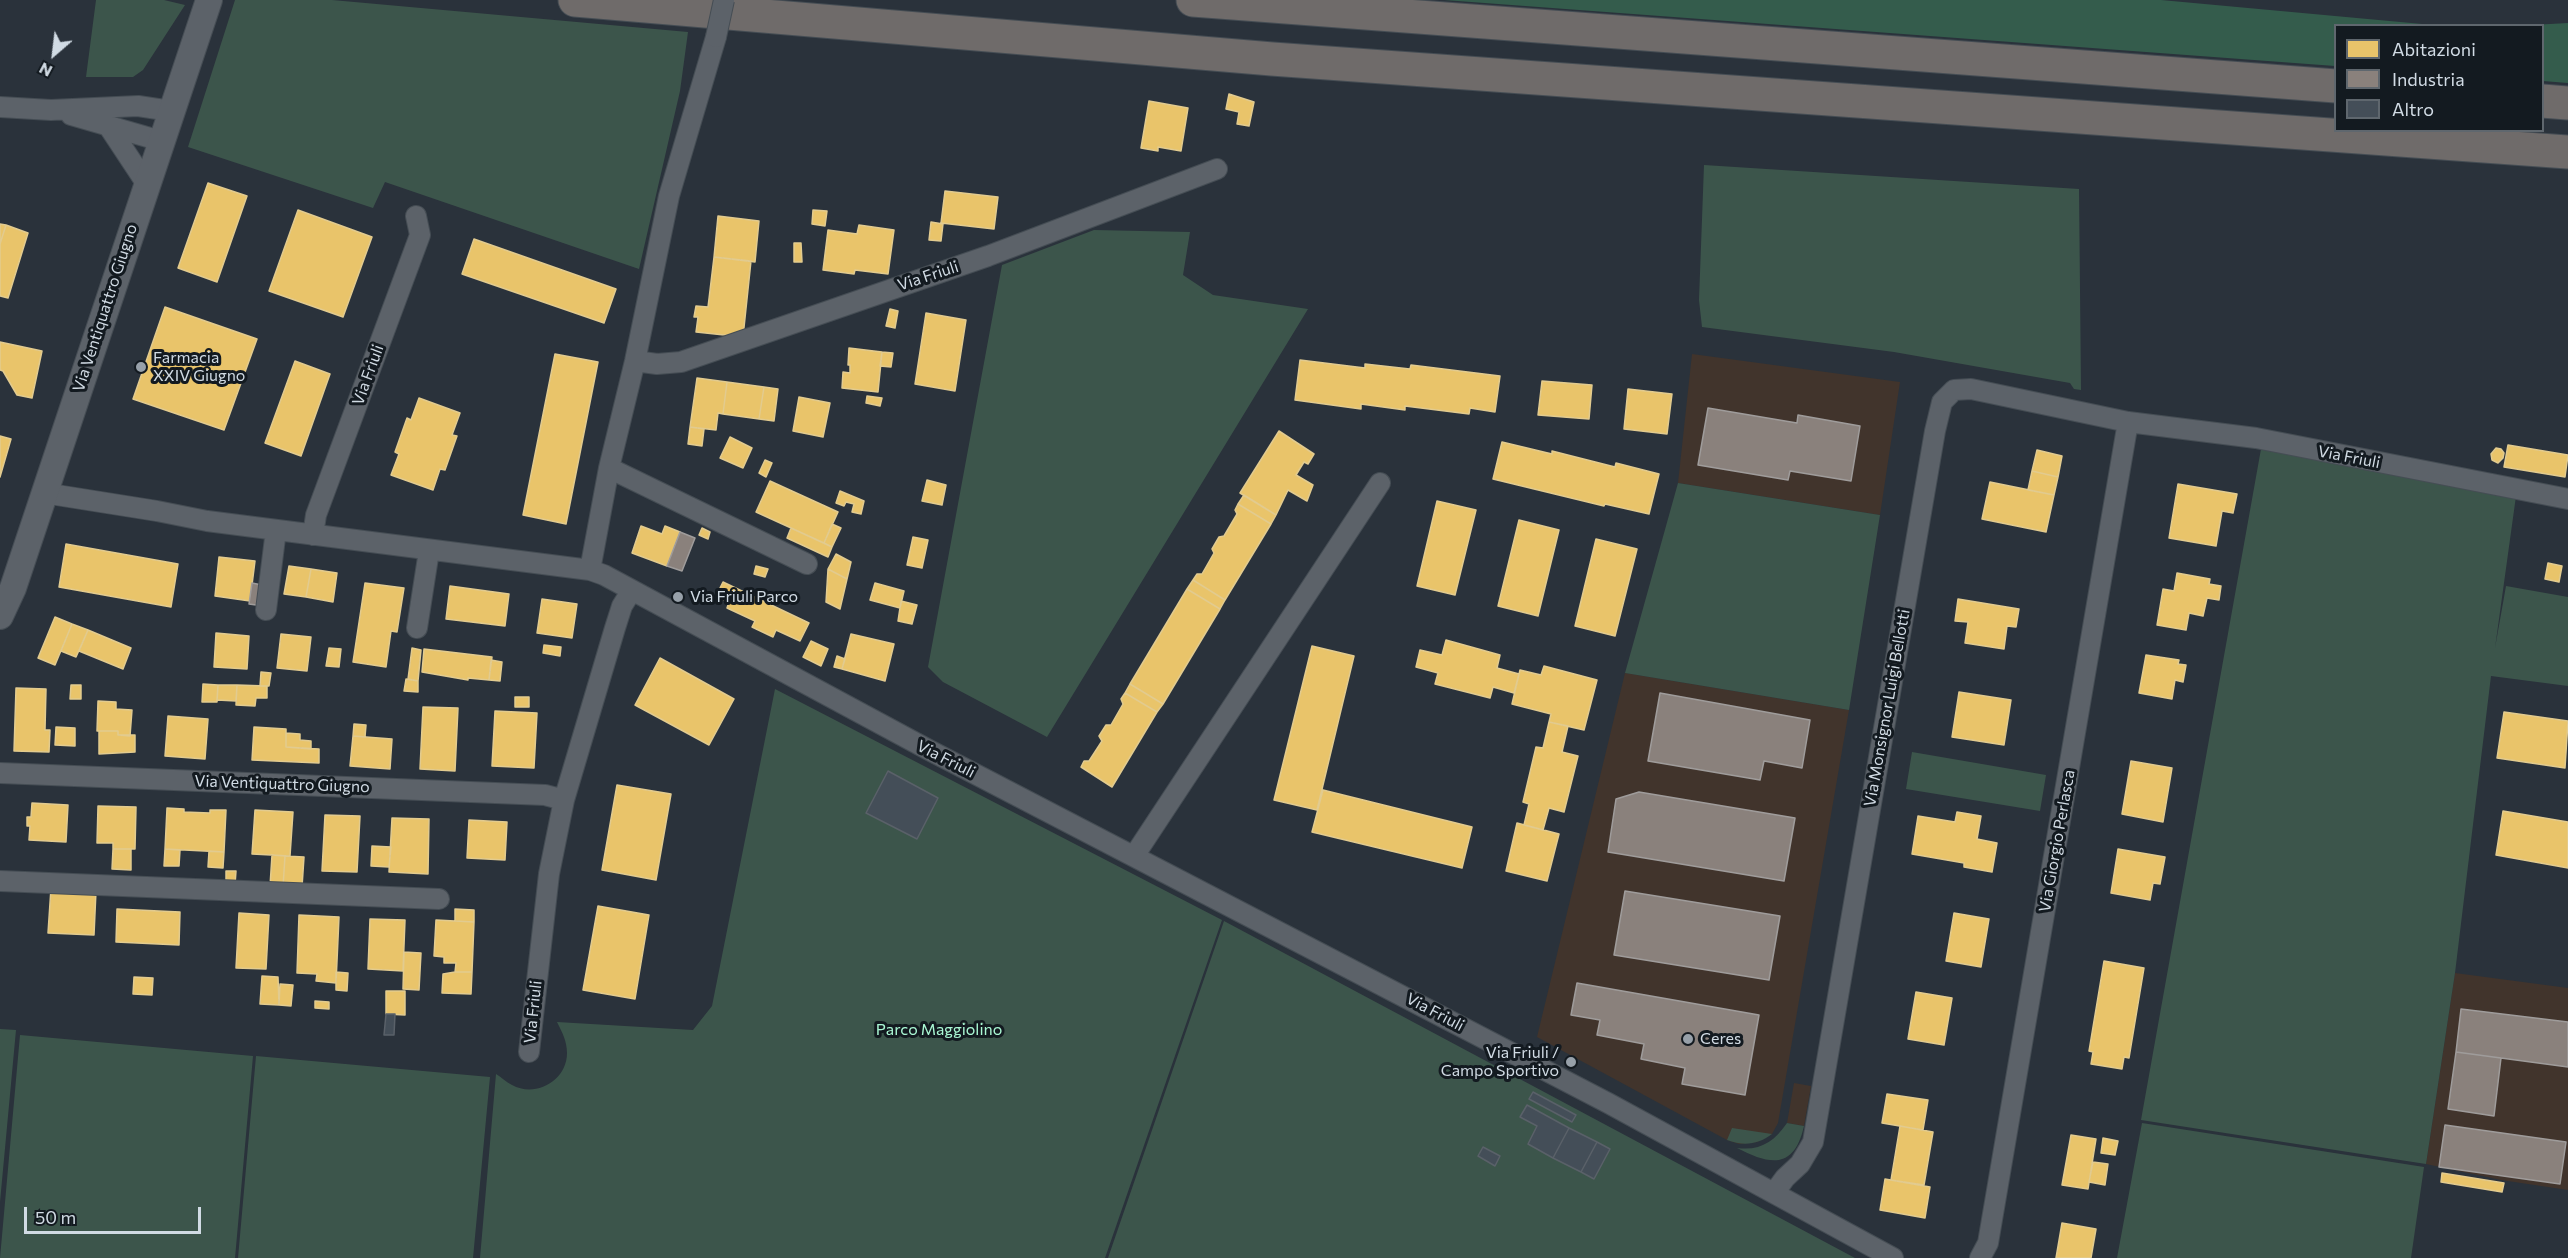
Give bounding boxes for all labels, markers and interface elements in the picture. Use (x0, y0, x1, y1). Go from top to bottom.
north arrow (24, 24, 84, 84)
legend (2334, 24, 2544, 132)
text: Abitazioni (2392, 38, 2476, 60)
text: N (36, 59, 55, 82)
text: Industria (2392, 68, 2465, 90)
text: Altro (2392, 98, 2434, 120)
street label: Via Ventiquattro Giugno (69, 222, 141, 394)
street label: Via Friuli (895, 257, 961, 295)
street label: Via Friuli (348, 342, 388, 408)
place label: Farmacia XXIV Giugno (153, 348, 245, 386)
marker: Farmacia XXIV Giugno (134, 360, 148, 374)
street label: Via Friuli (2316, 442, 2382, 472)
place label: Via Friuli Parco (690, 587, 798, 607)
marker: Via Friuli Parco (671, 590, 685, 604)
street label: Via Monsignor Luigi Bellotti (1860, 608, 1914, 808)
street label: Via Friuli (914, 736, 978, 782)
street label: Via Giorgio Perlasca (2035, 768, 2079, 914)
street label: Via Ventiquattro Giugno (194, 771, 370, 797)
street label: Via Friuli (520, 980, 546, 1044)
street label: Via Friuli (1403, 989, 1467, 1035)
park label: Parco Maggiolino (876, 1020, 1002, 1040)
place label: Ceres (1700, 1029, 1741, 1049)
marker: Ceres (1681, 1032, 1695, 1046)
place label: Via Friuli / Campo Sportivo (1441, 1043, 1559, 1081)
marker: Via Friuli / Campo Sportivo (1564, 1055, 1578, 1069)
scale bar (27, 1195, 204, 1233)
text: 50 m (35, 1206, 76, 1228)

